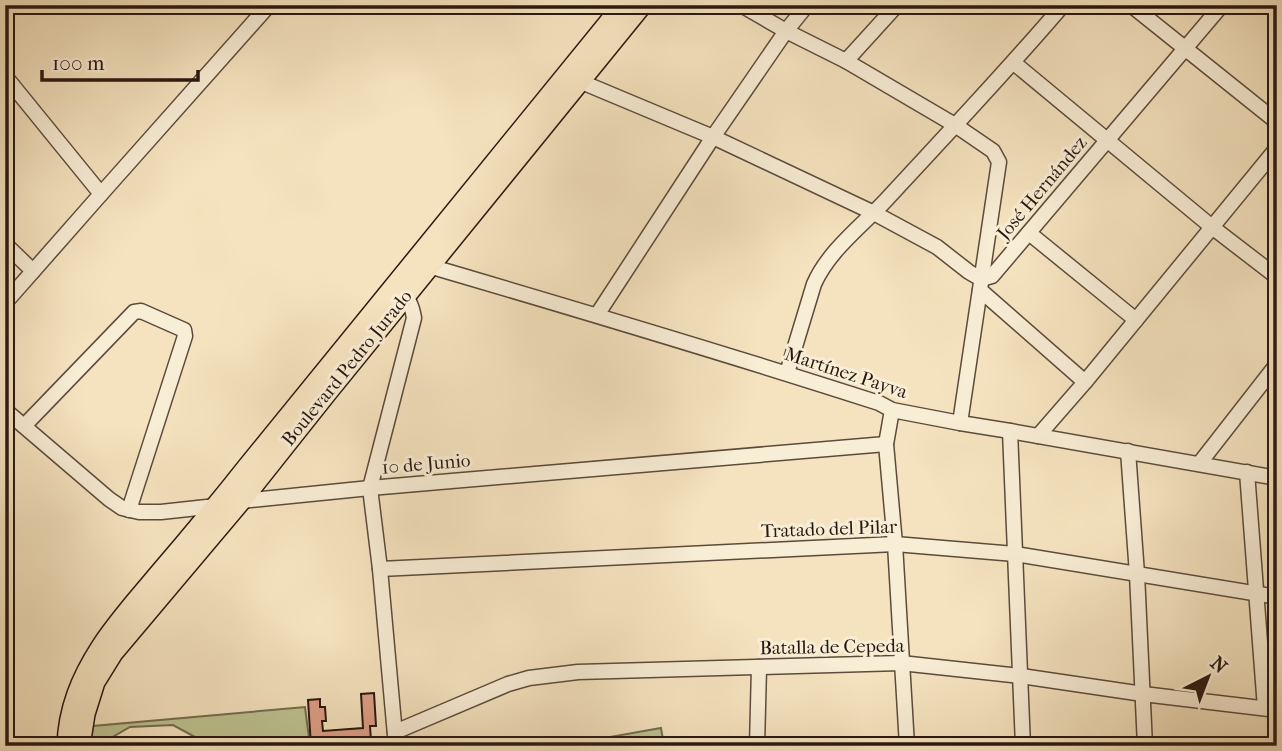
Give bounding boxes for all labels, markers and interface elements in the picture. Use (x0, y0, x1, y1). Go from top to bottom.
scale bar (42, 38, 198, 82)
text: 100 m (52, 51, 105, 75)
street label: José Hernández (991, 132, 1092, 246)
street label: Boulevard Pedro Jurado (277, 285, 417, 450)
street label: Martínez Payva (782, 343, 910, 403)
street label: 10 de Junio (381, 449, 472, 479)
street label: Tratado del Pilar (761, 516, 898, 542)
street label: Batalla de Cepeda (759, 635, 905, 659)
north arrow (1174, 642, 1244, 712)
text: N (1206, 652, 1232, 678)

